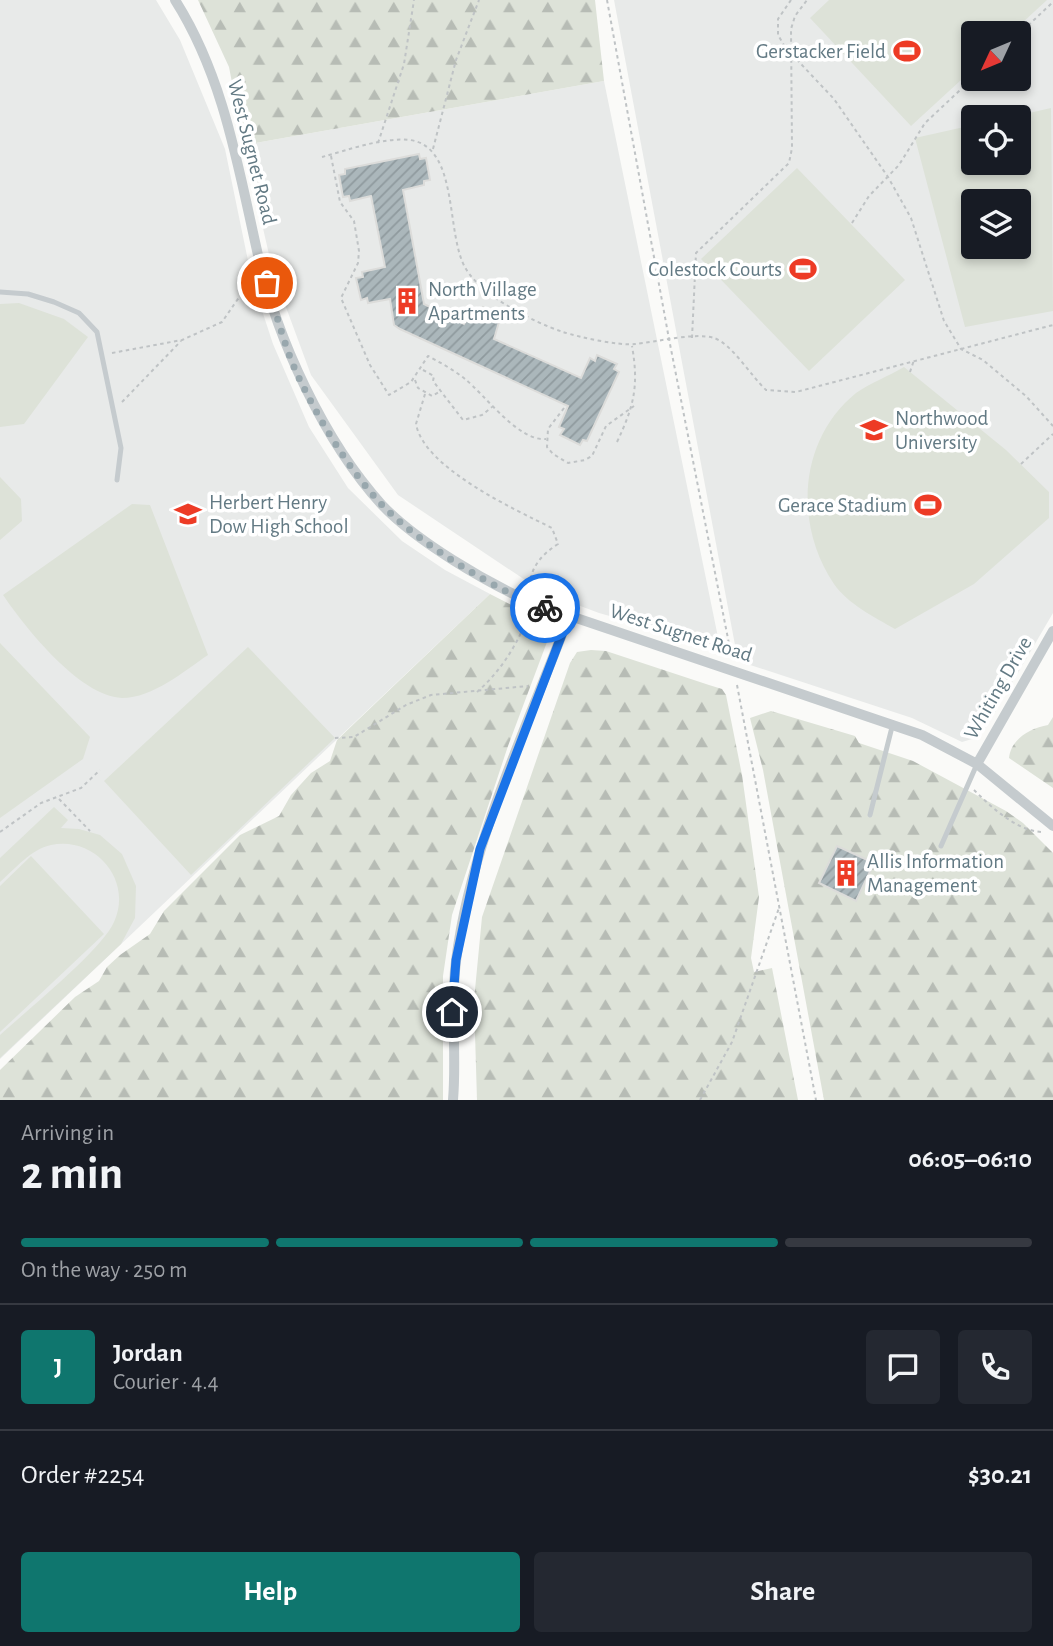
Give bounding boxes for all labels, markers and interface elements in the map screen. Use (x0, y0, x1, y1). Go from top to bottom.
north arrow (961, 21, 1031, 91)
map controls (961, 21, 1031, 259)
sports icon: Gerstacker Field (892, 36, 922, 66)
place label: Gerstacker Field (756, 41, 886, 62)
street label: West Sugnet Road (224, 77, 280, 227)
button: locate (961, 105, 1031, 175)
button: layers (961, 189, 1031, 259)
pin (237, 253, 297, 313)
sports icon: Colestock Courts (788, 254, 818, 284)
place label: Colestock Courts (648, 259, 782, 280)
icon: bag (248, 264, 286, 302)
place label: North Village Apartments (428, 279, 537, 324)
building icon: North Village Apartments (392, 286, 422, 316)
place label: Northwood University (895, 408, 989, 453)
school or university icon: Northwood University (859, 415, 889, 445)
sports icon: Gerace Stadium (913, 490, 943, 520)
place label: Herbert Henry Dow High School (209, 492, 349, 537)
place label: Gerace Stadium (778, 495, 907, 516)
school or university icon: Herbert Henry Dow High School (173, 499, 203, 529)
courier (510, 573, 580, 643)
icon: bike (526, 589, 564, 627)
street label: West Sugnet Road (607, 600, 755, 666)
street label: Whiting Drive (960, 633, 1036, 743)
place label: Allis Information Management (867, 851, 1004, 896)
building icon: Allis Information Management (831, 858, 861, 888)
pin (422, 982, 482, 1042)
icon: home (433, 993, 471, 1031)
text: Arriving in (21, 1122, 114, 1145)
text: 06:05–06:10 (908, 1146, 1032, 1172)
text: 2 min (21, 1151, 123, 1197)
text: On the way · 250 m (21, 1259, 188, 1282)
button: chat (866, 1330, 940, 1404)
button: phone (958, 1330, 1032, 1404)
text: Jordan (113, 1340, 183, 1366)
text: J (54, 1354, 62, 1380)
text: Courier · 4.4 (113, 1371, 219, 1394)
text: Order #2254 (21, 1462, 144, 1488)
text: $30.21 (968, 1462, 1032, 1488)
button: Help (21, 1552, 520, 1632)
button: Share (534, 1552, 1032, 1632)

